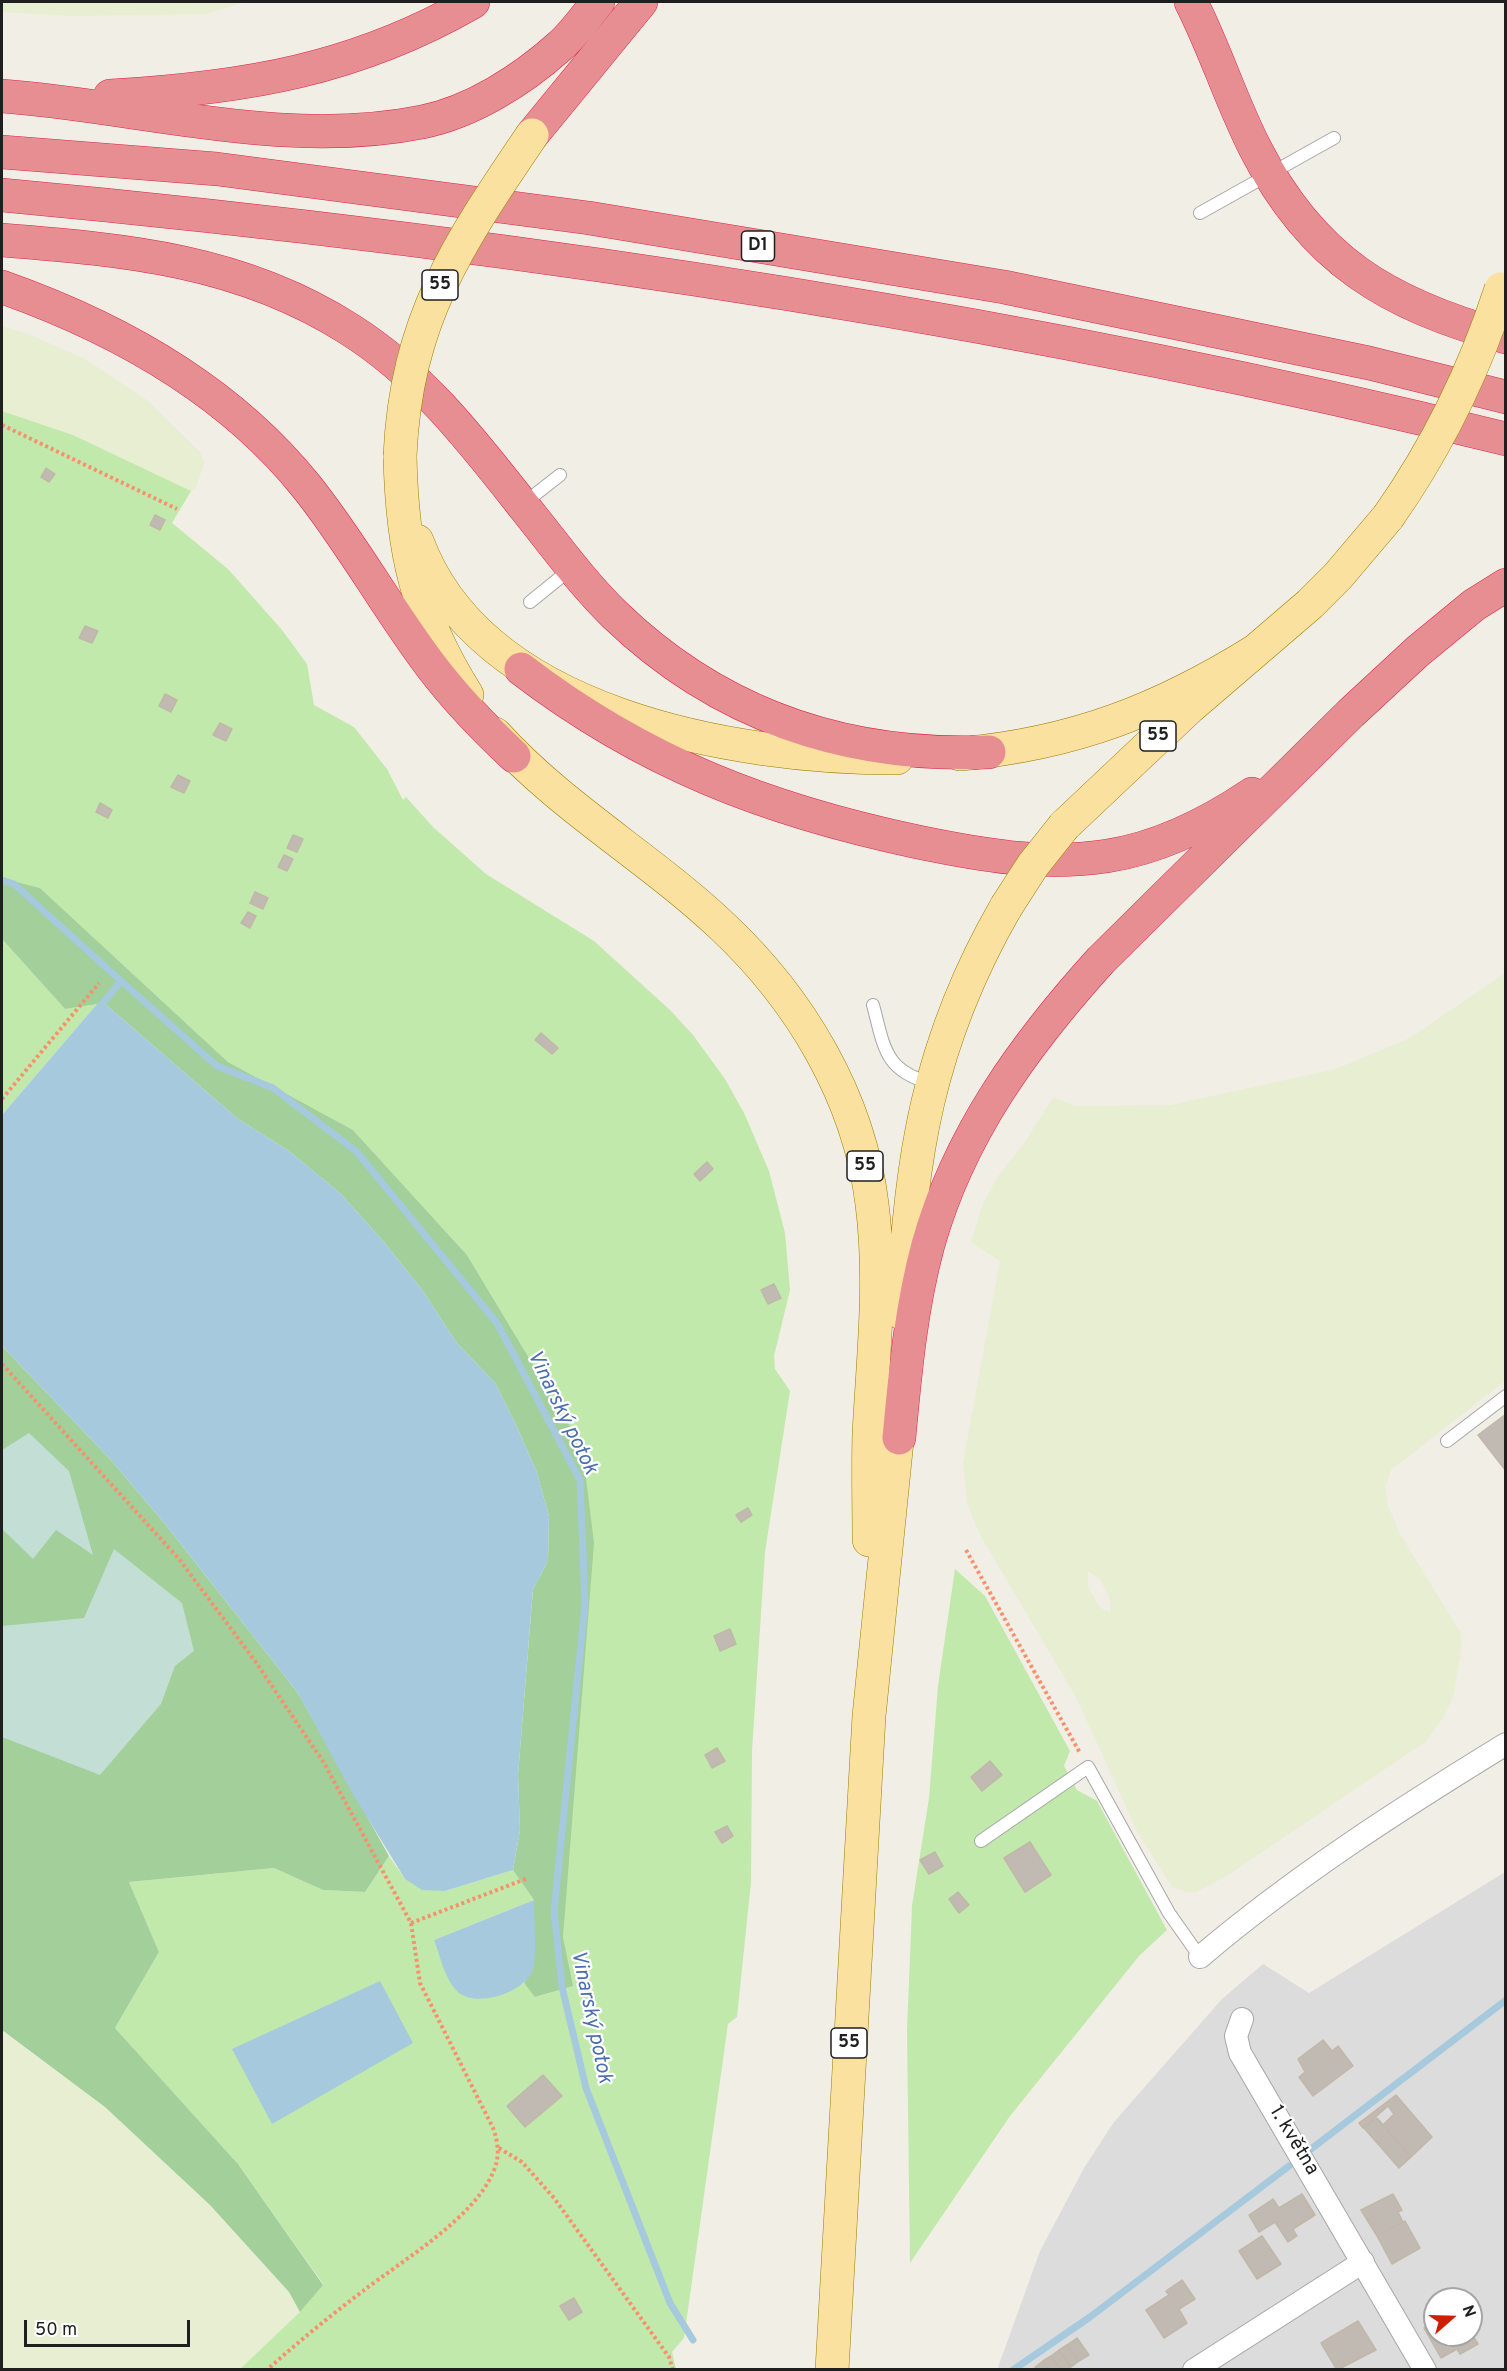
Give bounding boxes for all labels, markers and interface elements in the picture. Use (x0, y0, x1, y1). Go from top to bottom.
road number: D1 (742, 231, 774, 261)
road number: 55 (422, 270, 458, 300)
road number: 55 (1140, 721, 1176, 751)
road number: 55 (847, 1151, 883, 1181)
water label: Vinarský potok (520, 1347, 602, 1479)
water label: Vinarský potok (564, 1948, 616, 2086)
road number: 55 (831, 2028, 867, 2058)
street label: 1. května (1263, 2102, 1323, 2180)
north arrow (1423, 2287, 1483, 2347)
text: N (1457, 2303, 1479, 2320)
scale bar (27, 2308, 194, 2346)
text: 50 m (35, 2319, 77, 2342)

